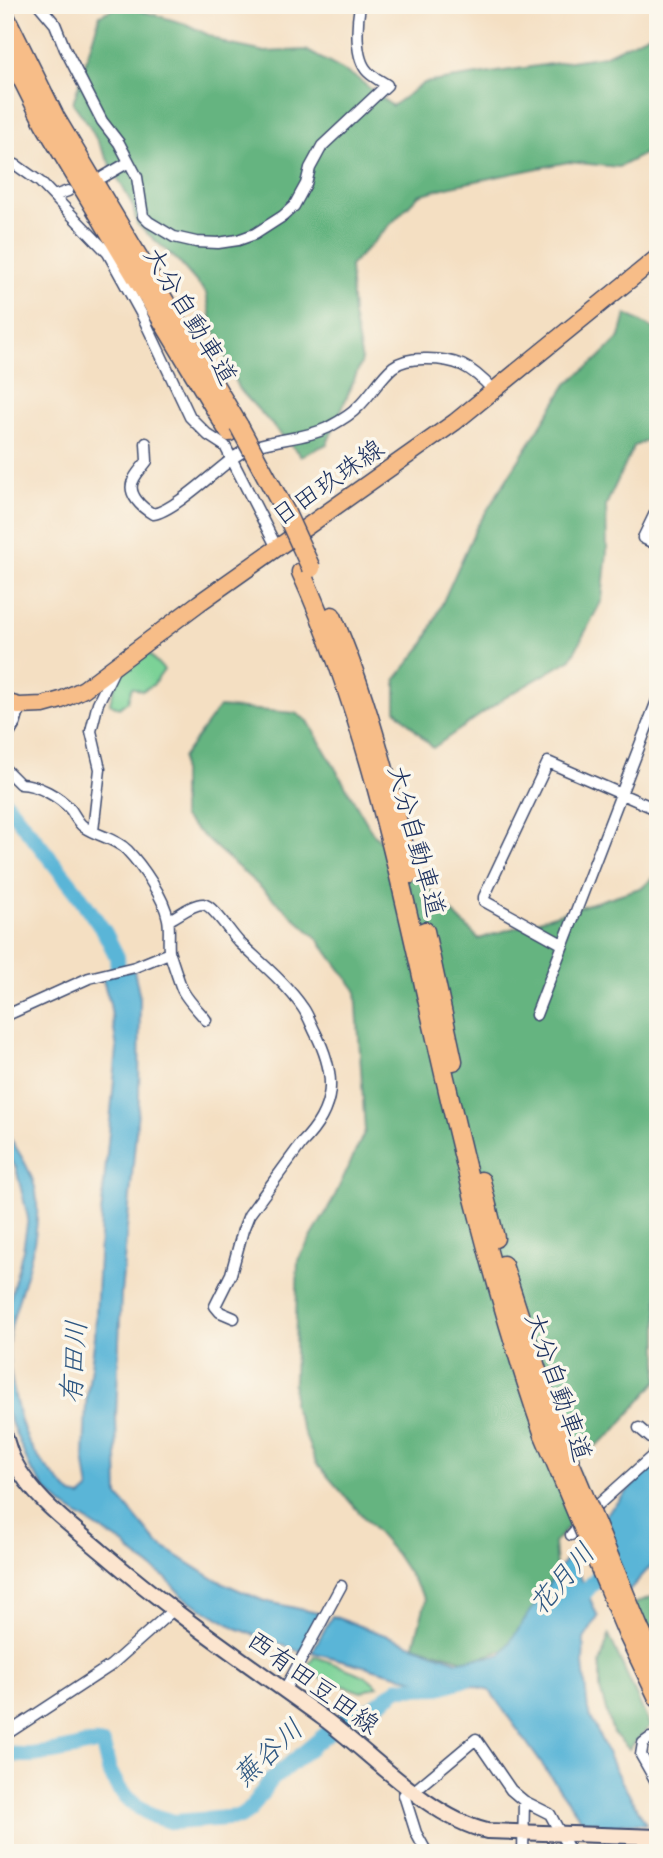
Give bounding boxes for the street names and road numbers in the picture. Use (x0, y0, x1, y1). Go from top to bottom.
street label: 大分自動車道 (137, 241, 243, 391)
street label: 日田玖珠線 (266, 433, 390, 533)
street label: 大分自動車道 (381, 762, 451, 920)
street label: 大分自動車道 (518, 1308, 598, 1466)
street label: 西有田豆田線 (241, 1625, 385, 1741)

